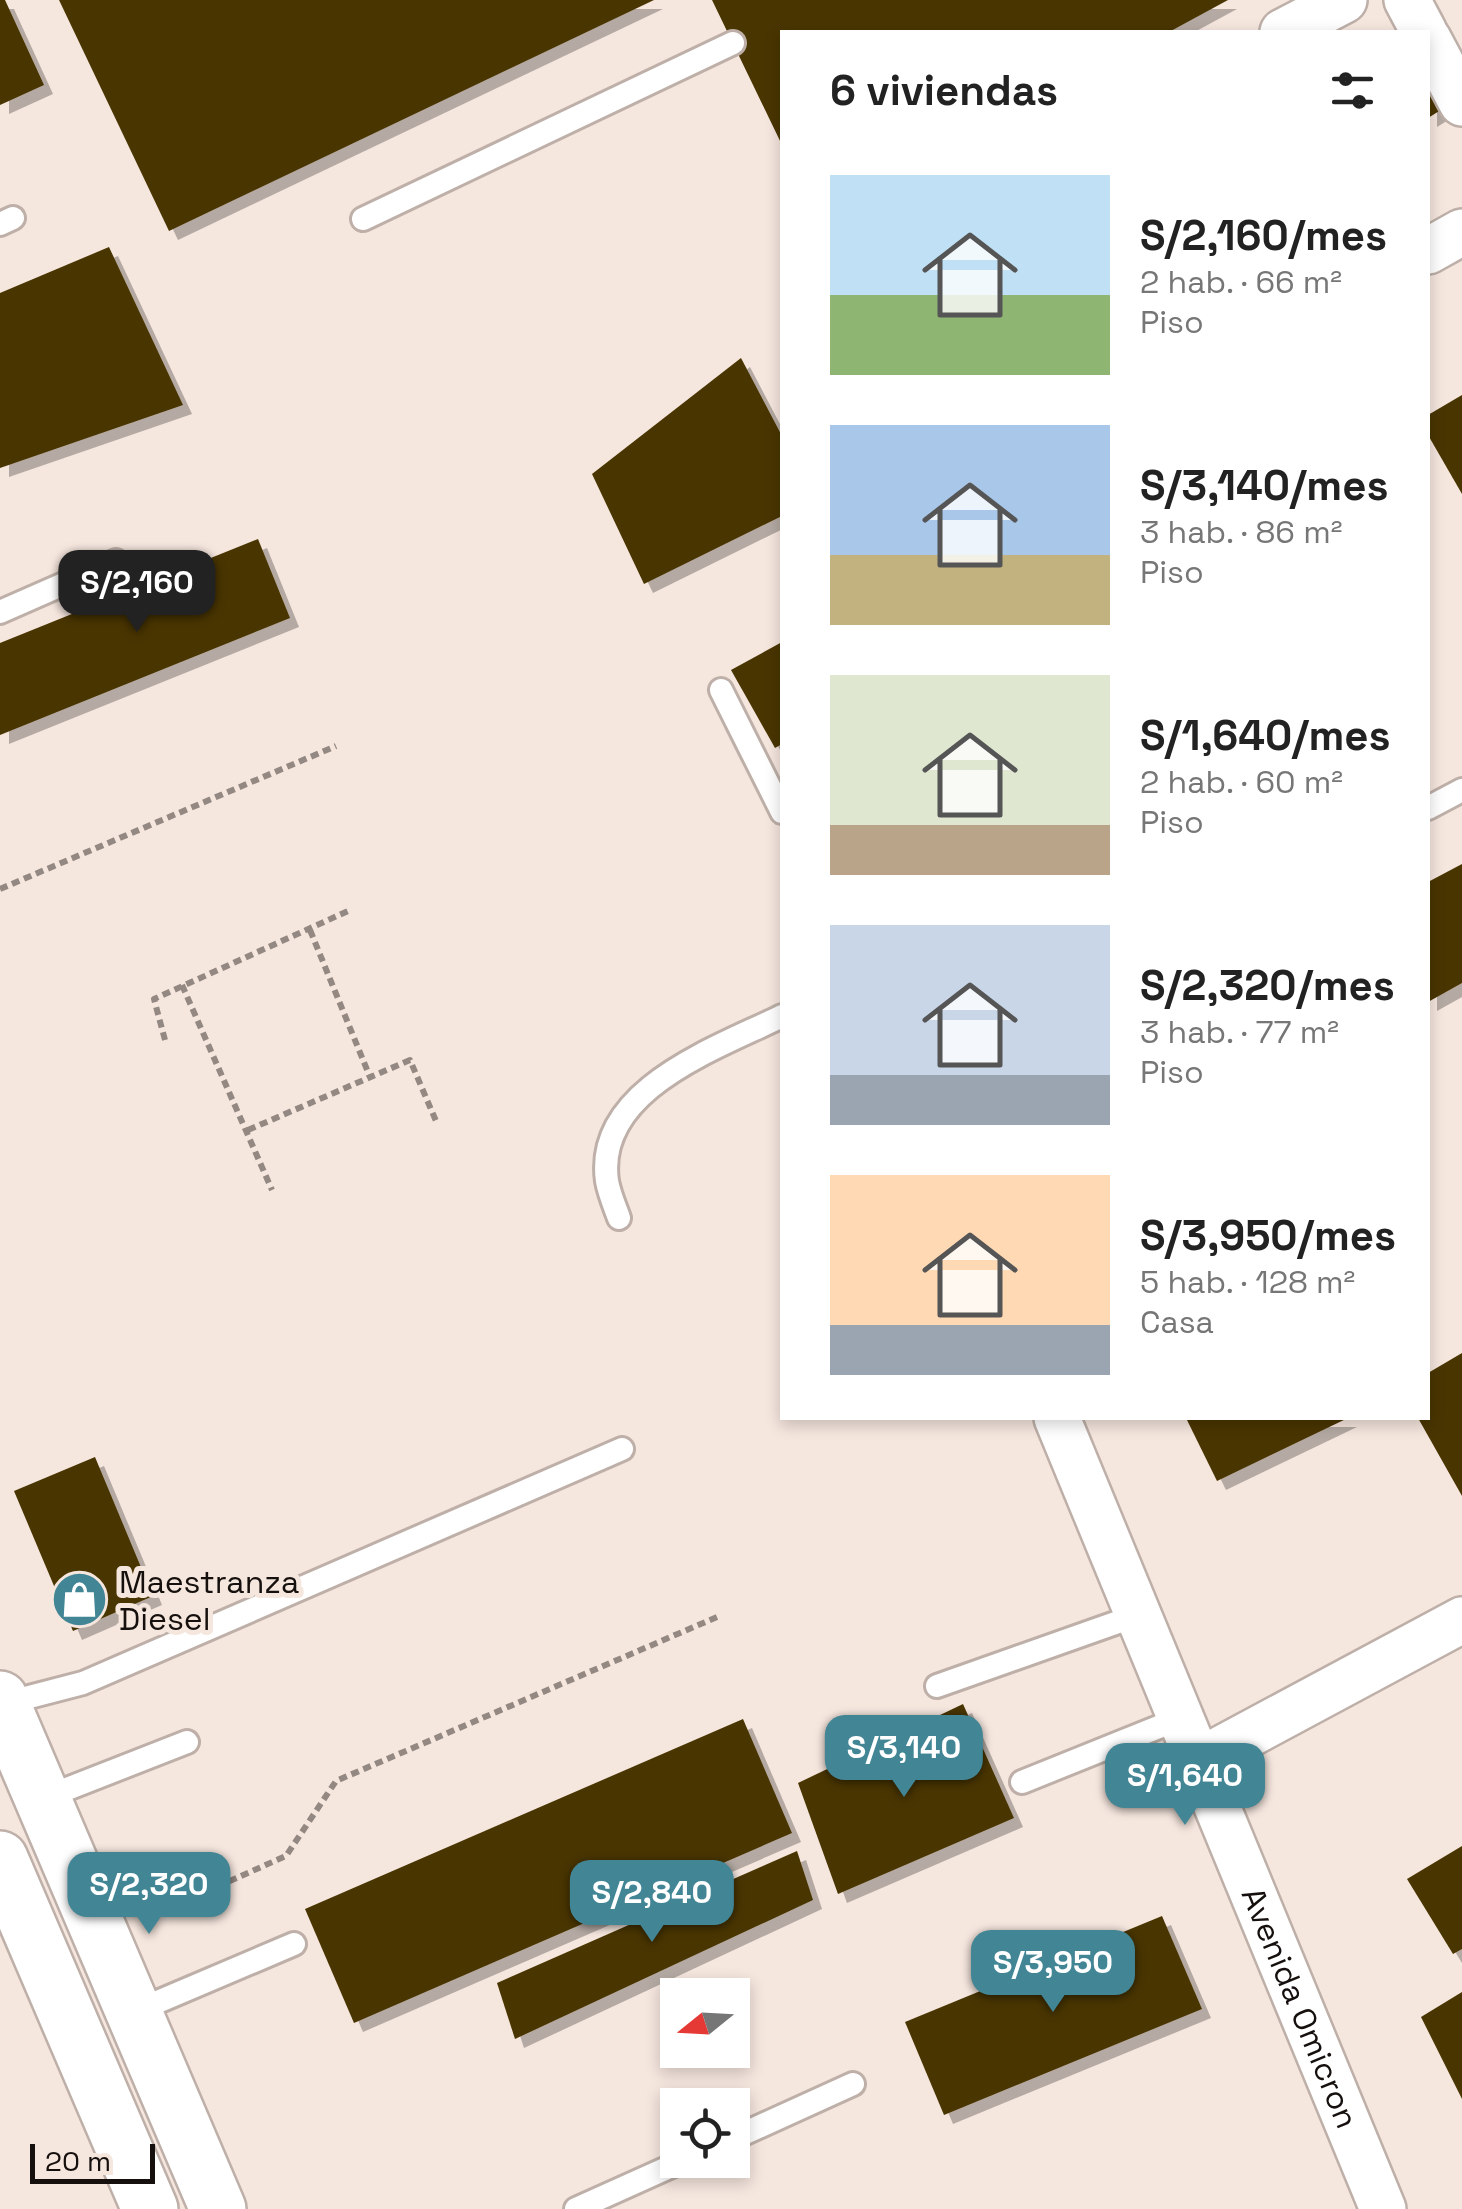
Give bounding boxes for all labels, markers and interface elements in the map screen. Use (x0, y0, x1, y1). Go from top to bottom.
icon: filters (1325, 63, 1380, 118)
text: 6 viviendas (830, 64, 1058, 117)
text: S/2,160/mes (1140, 209, 1387, 262)
icon: home (910, 215, 1030, 335)
text: 2 hab. · 66 m² (1140, 262, 1342, 302)
text: Piso (1140, 302, 1204, 342)
text: S/3,140/mes (1140, 459, 1388, 512)
icon: home (910, 465, 1030, 585)
text: 3 hab. · 86 m² (1140, 512, 1342, 552)
pin: S/2,160 (45, 550, 229, 635)
text: Piso (1140, 552, 1204, 592)
text: S/2,160 (80, 562, 194, 602)
text: S/1,640/mes (1140, 709, 1391, 762)
icon: home (910, 715, 1030, 835)
text: 2 hab. · 60 m² (1140, 762, 1343, 802)
text: Piso (1140, 802, 1204, 842)
text: S/2,320/mes (1140, 959, 1395, 1012)
icon: home (910, 965, 1030, 1085)
text: 3 hab. · 77 m² (1140, 1012, 1339, 1052)
text: Piso (1140, 1052, 1204, 1092)
text: S/3,950/mes (1140, 1209, 1396, 1262)
icon: home (910, 1215, 1030, 1335)
text: 5 hab. · 128 m² (1140, 1262, 1355, 1302)
text: Casa (1140, 1302, 1214, 1342)
place label: Maestranza Diesel (119, 1562, 299, 1639)
shop icon: Maestranza Diesel (50, 1570, 110, 1630)
pin: S/3,140 (812, 1715, 996, 1800)
text: S/3,140 (847, 1727, 961, 1767)
pin: S/1,640 (1093, 1743, 1277, 1828)
text: S/1,640 (1127, 1755, 1243, 1795)
pin: S/2,320 (57, 1852, 241, 1937)
pin: S/2,840 (560, 1860, 744, 1945)
text: S/2,320 (89, 1864, 209, 1904)
text: S/2,840 (592, 1872, 712, 1912)
street label: Avenida Omicron (1233, 1882, 1368, 2134)
pin: S/3,950 (961, 1930, 1145, 2015)
text: S/3,950 (993, 1942, 1113, 1982)
north arrow (660, 1978, 750, 2068)
map controls (660, 1978, 750, 2178)
button: locate (660, 2088, 750, 2178)
scale bar (30, 2139, 155, 2184)
text: 20 m (45, 2143, 111, 2179)

